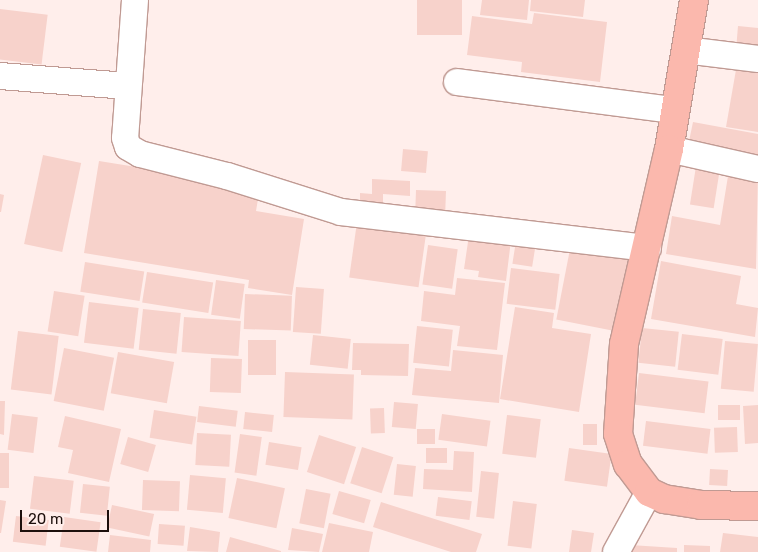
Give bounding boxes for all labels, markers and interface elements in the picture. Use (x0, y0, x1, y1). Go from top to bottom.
scale bar (22, 500, 111, 532)
text: 20 m (28, 510, 63, 528)

